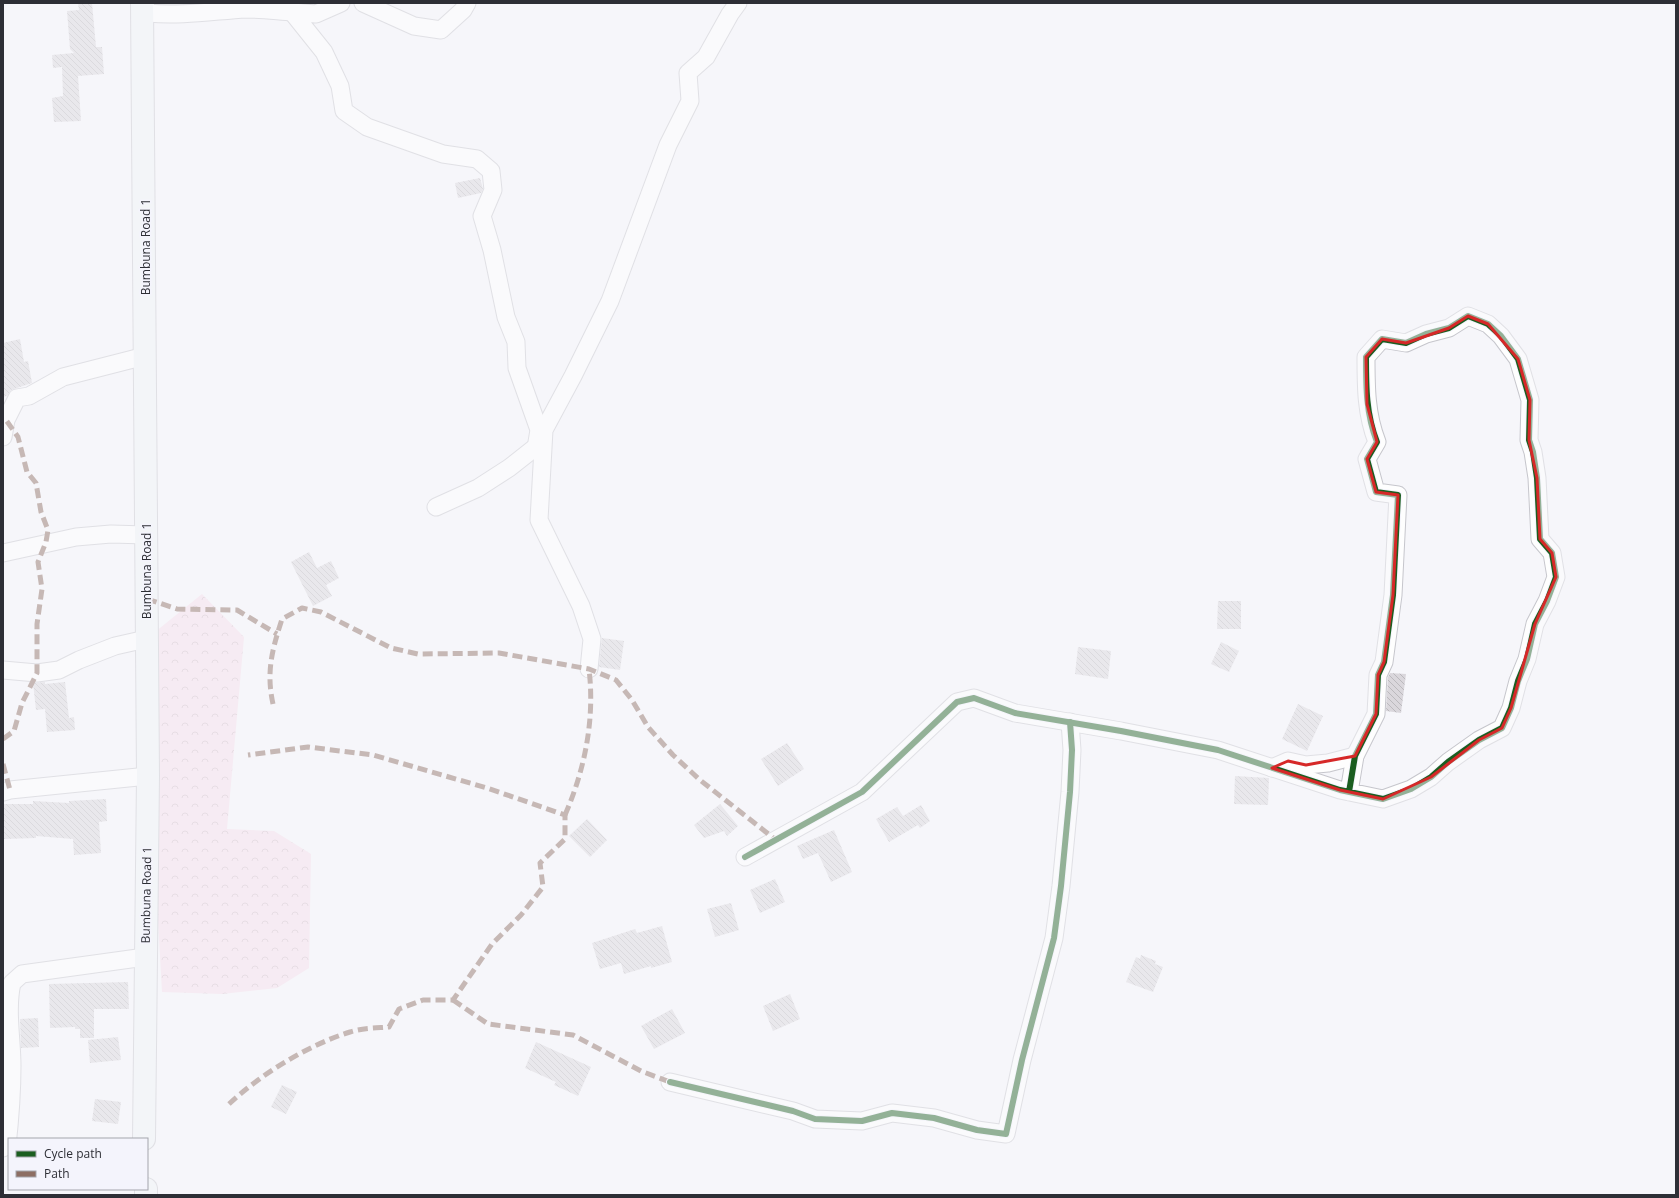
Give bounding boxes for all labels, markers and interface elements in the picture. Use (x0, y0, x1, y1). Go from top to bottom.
street label: Bumbuna Road 1 (137, 199, 154, 295)
street label: Bumbuna Road 1 (138, 523, 155, 619)
street label: Bumbuna Road 1 (137, 847, 155, 943)
legend (8, 1138, 148, 1190)
text: Cycle path (44, 1145, 102, 1162)
text: Path (44, 1165, 70, 1182)

